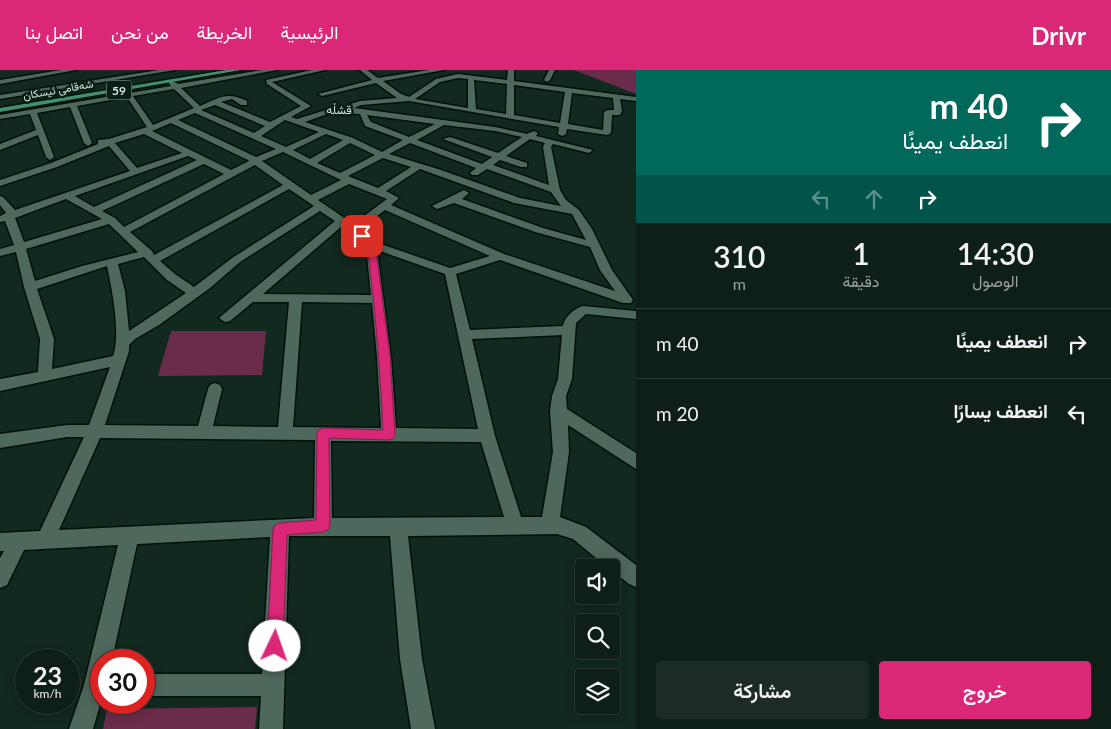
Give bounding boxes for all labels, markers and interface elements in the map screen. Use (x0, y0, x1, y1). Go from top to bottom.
text: اتصل بنا (25, 21, 83, 43)
text: من نحن (111, 21, 169, 43)
text: الخريطة (197, 21, 252, 43)
text: الرئيسية (280, 21, 338, 43)
text: Drivr (1031, 21, 1086, 50)
street label: شەقامی ئیسکان (22, 76, 95, 103)
road number: 59 (106, 80, 132, 100)
text: 40 m (930, 84, 1008, 126)
icon: right (1026, 90, 1091, 155)
district label: قشڵه‌ (326, 102, 352, 117)
text: انعطف يمينًا (902, 127, 1008, 154)
icon: left (807, 185, 835, 213)
icon: ahead (860, 185, 888, 213)
icon: right (913, 185, 941, 213)
pin (341, 215, 383, 257)
icon: arrive (348, 222, 376, 250)
text: 1 (852, 235, 870, 271)
text: 14:30 (957, 235, 1034, 271)
text: 310 (713, 238, 765, 274)
text: دقيقة (842, 271, 880, 290)
text: الوصول (972, 271, 1018, 290)
text: m (733, 274, 746, 293)
text: انعطف يمينًا (956, 329, 1048, 352)
icon: right (1063, 330, 1091, 358)
text: 40 m (656, 332, 699, 355)
text: انعطف يسارًا (953, 399, 1048, 422)
icon: left (1063, 400, 1091, 428)
text: 20 m (656, 402, 699, 425)
map controls (575, 559, 620, 714)
button: sound (575, 559, 620, 604)
button: search (575, 614, 620, 659)
position arrow (248, 619, 300, 671)
speed limit sign: 30 (90, 649, 155, 714)
text: 23 (33, 660, 62, 690)
button: مشاركة (656, 661, 869, 719)
button: خروج (879, 661, 1091, 719)
button: layers (575, 669, 620, 714)
text: km/h (33, 686, 62, 701)

